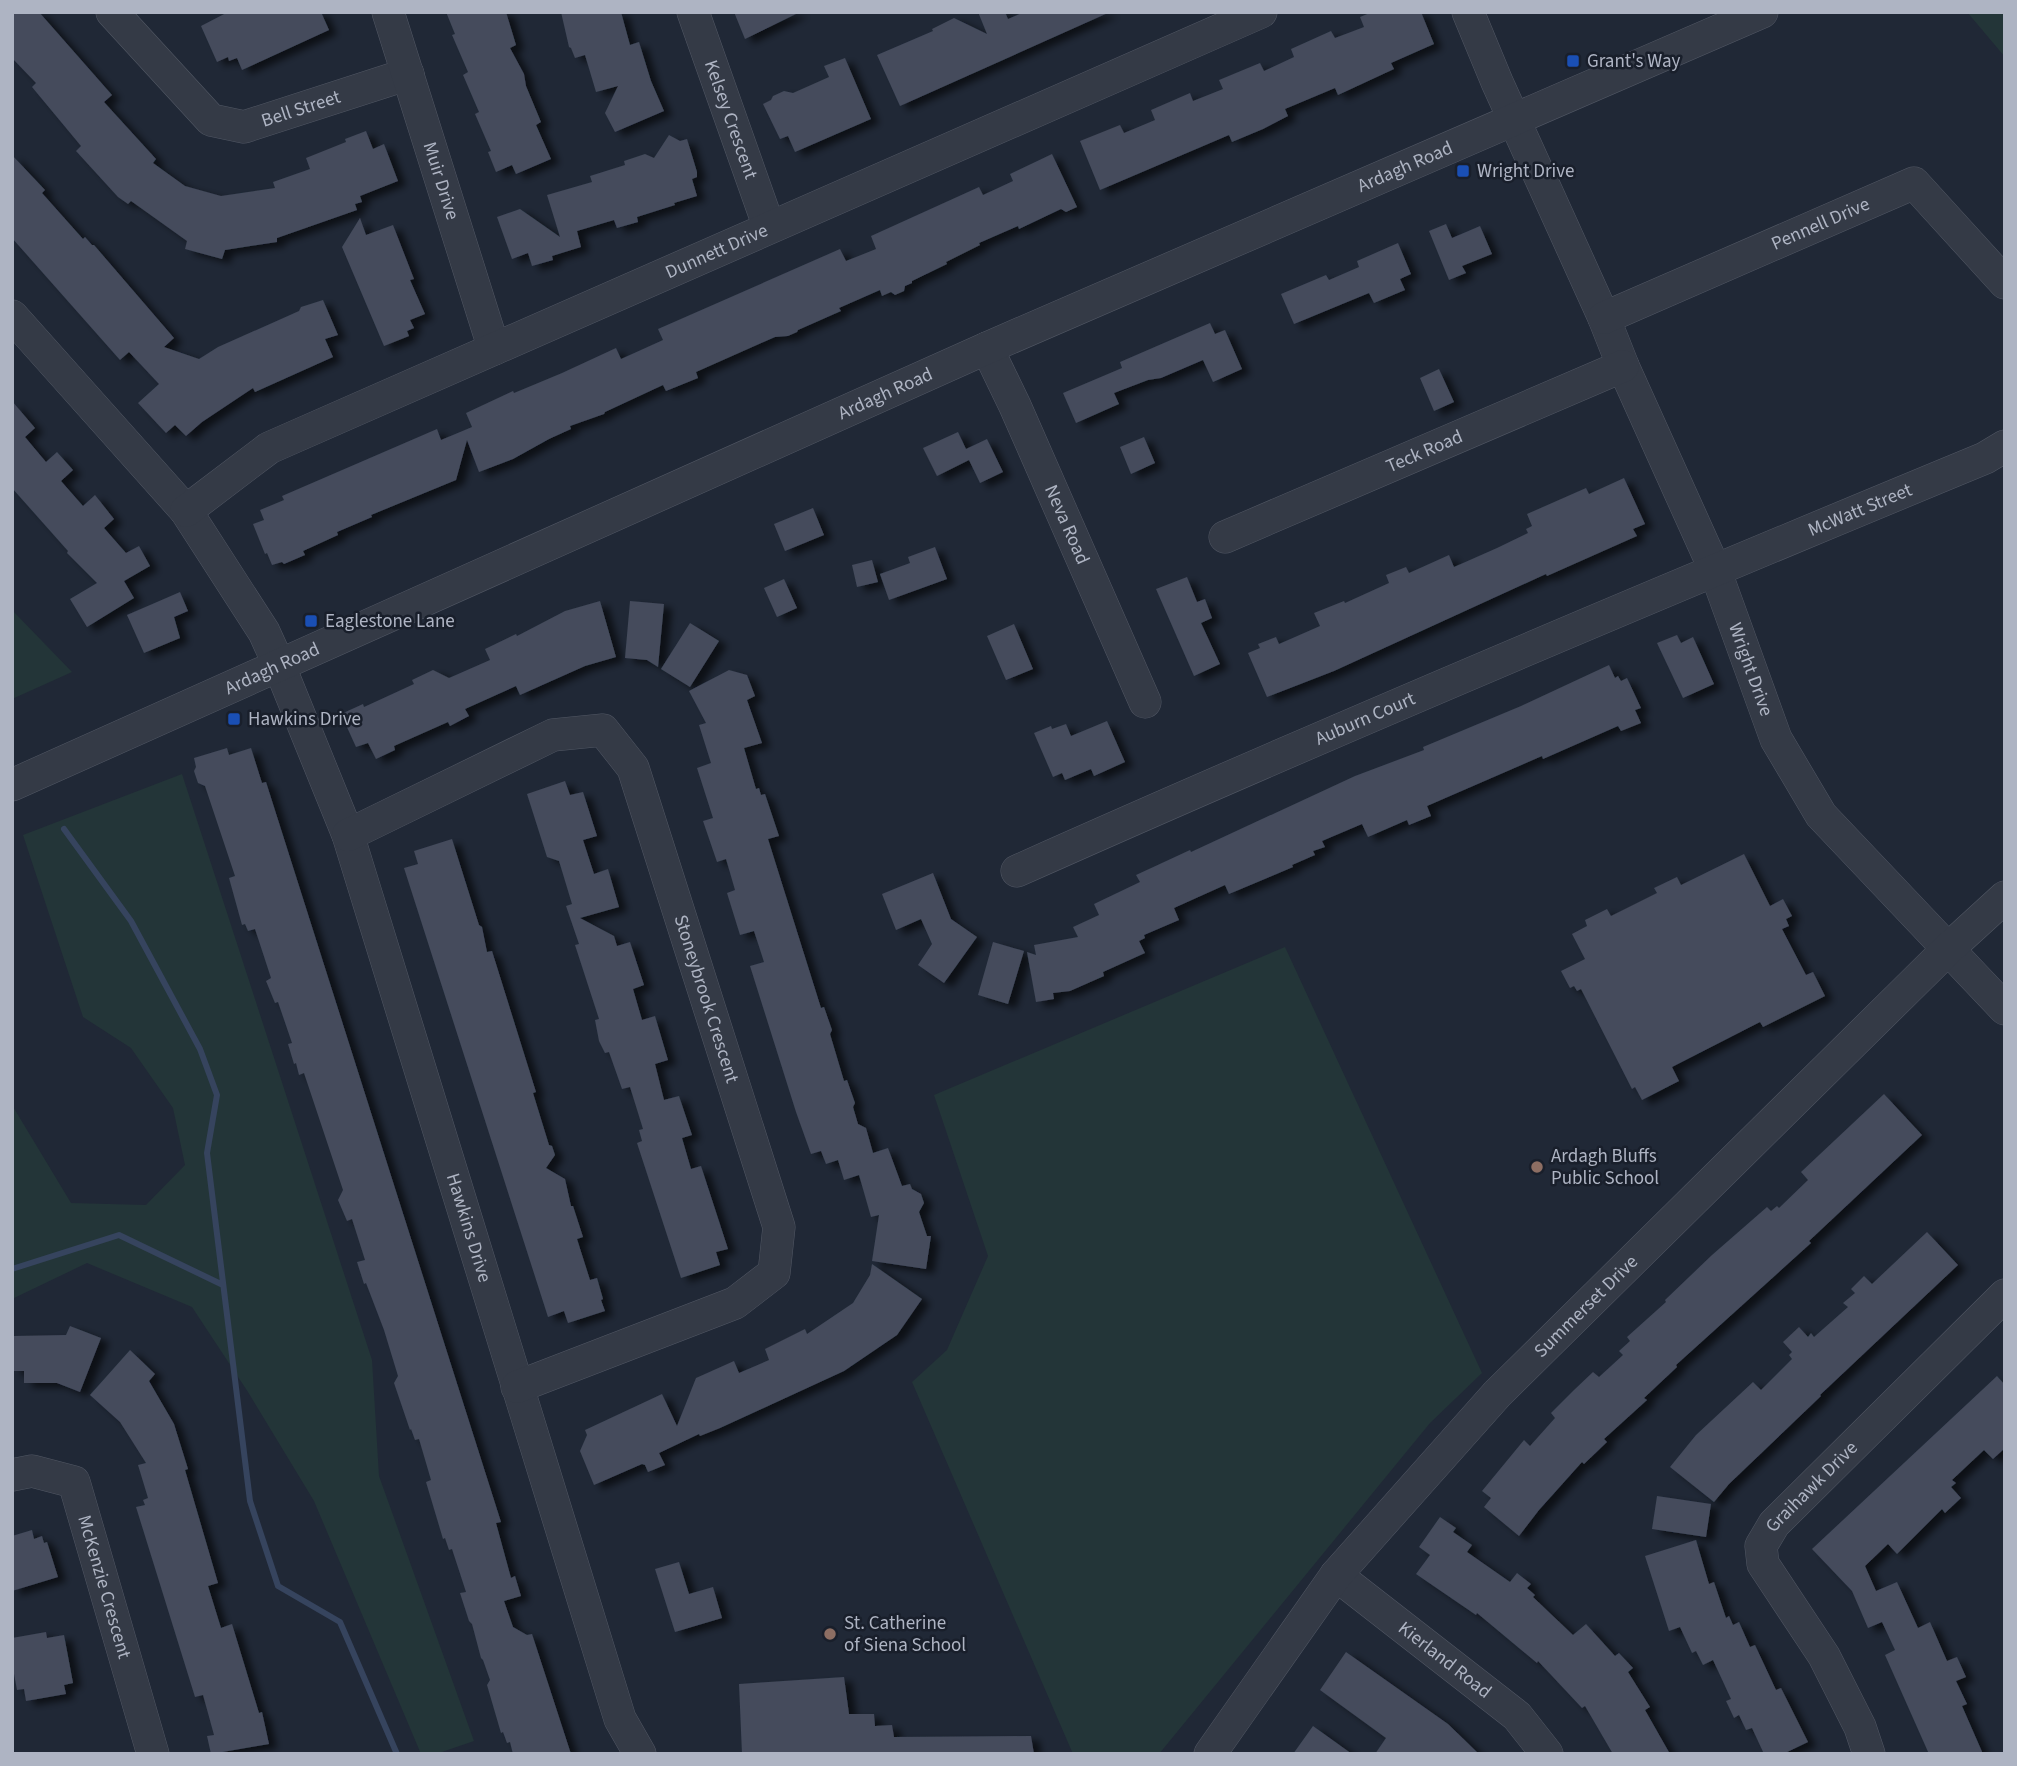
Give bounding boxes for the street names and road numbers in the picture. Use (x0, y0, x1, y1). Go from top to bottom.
street label: Kelsey Crescent (698, 56, 765, 183)
street label: Bell Street (258, 83, 344, 134)
street label: Ardagh Road (1353, 134, 1457, 199)
street label: Muir Drive (416, 138, 466, 223)
street label: Pennell Drive (1767, 190, 1874, 257)
street label: Dunnett Drive (661, 217, 772, 286)
street label: Ardagh Road (834, 361, 937, 427)
street label: Teck Road (1382, 423, 1467, 480)
street label: McWatt Street (1804, 476, 1917, 544)
street label: Neva Road (1038, 481, 1096, 569)
street label: Wright Drive (1722, 619, 1780, 720)
street label: Ardagh Road (220, 635, 324, 701)
street label: Auburn Court (1311, 685, 1420, 752)
street label: Stoneybrook Crescent (667, 911, 746, 1087)
street label: Hawkins Drive (439, 1170, 498, 1286)
street label: Summerset Drive (1528, 1249, 1644, 1364)
street label: Graihawk Drive (1759, 1435, 1864, 1537)
street label: McKenzie Crescent (71, 1512, 138, 1662)
street label: Kierland Road (1392, 1615, 1497, 1705)

